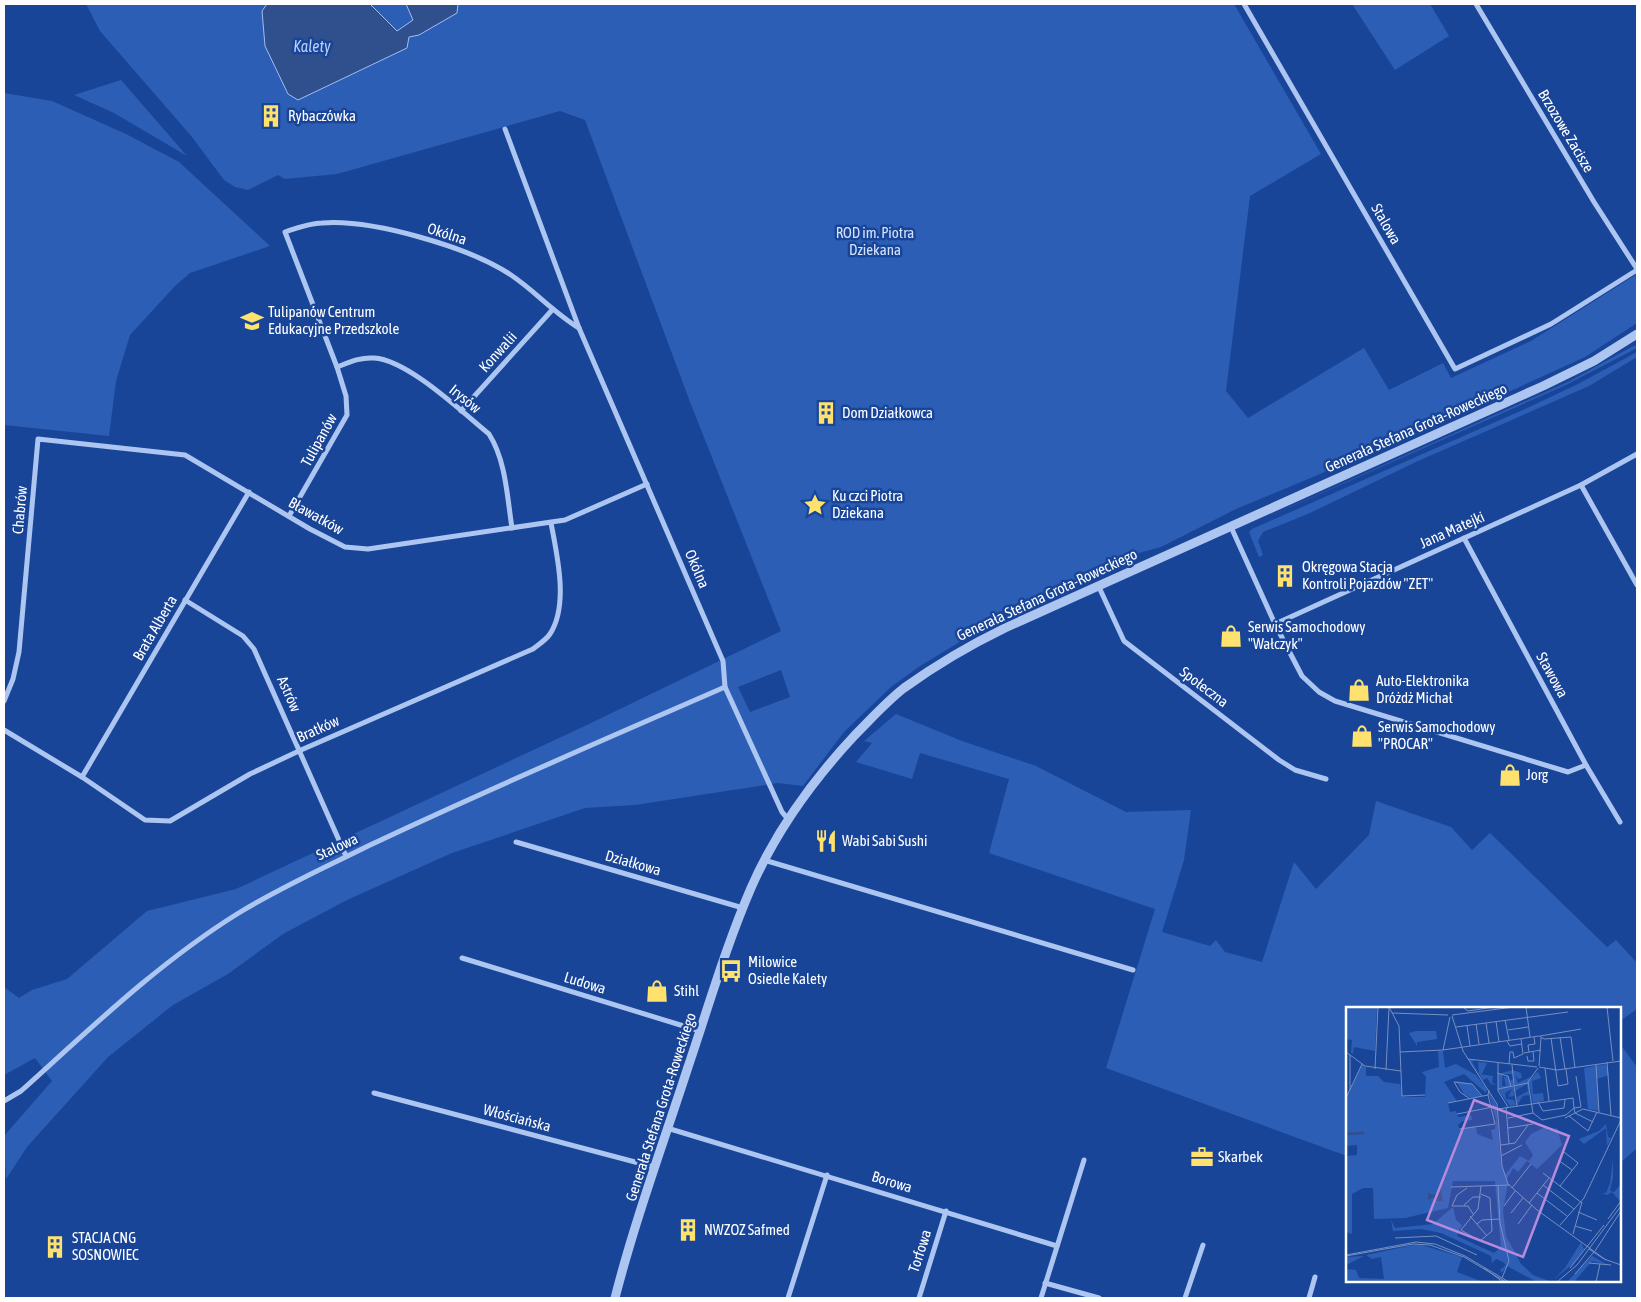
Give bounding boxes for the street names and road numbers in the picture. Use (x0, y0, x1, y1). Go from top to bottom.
street label: Brzozowe Zacisze (1535, 86, 1598, 175)
street label: Stalowa (1368, 200, 1405, 247)
street label: Okólna (425, 219, 469, 248)
street label: Konwalii (475, 328, 520, 375)
street label: Generała Stefana Grota-Roweckiego (1322, 380, 1509, 475)
street label: Irysów (446, 381, 485, 416)
street label: Tulipanów (297, 410, 340, 469)
street label: Chabrów (9, 485, 30, 535)
street label: Bławatków (286, 494, 347, 538)
street label: Jana Matejki (1417, 508, 1487, 551)
street label: Generała Stefana Grota-Roweckiego (954, 545, 1140, 644)
street label: Okólna (682, 547, 713, 591)
street label: Brata Alberta (129, 592, 180, 663)
street label: Stawowa (1533, 649, 1572, 700)
street label: Społeczna (1177, 663, 1232, 710)
street label: Astrów (274, 673, 305, 714)
street label: Bratków (294, 712, 342, 745)
street label: Stalowa (313, 830, 360, 864)
street label: Działkowa (603, 846, 663, 879)
street label: Ludowa (562, 968, 608, 997)
street label: Generała Stefana Grota-Roweckiego (622, 1010, 699, 1203)
street label: Włościańska (482, 1100, 553, 1135)
street label: Borowa (870, 1167, 914, 1196)
street label: Torfowa (905, 1227, 934, 1274)

